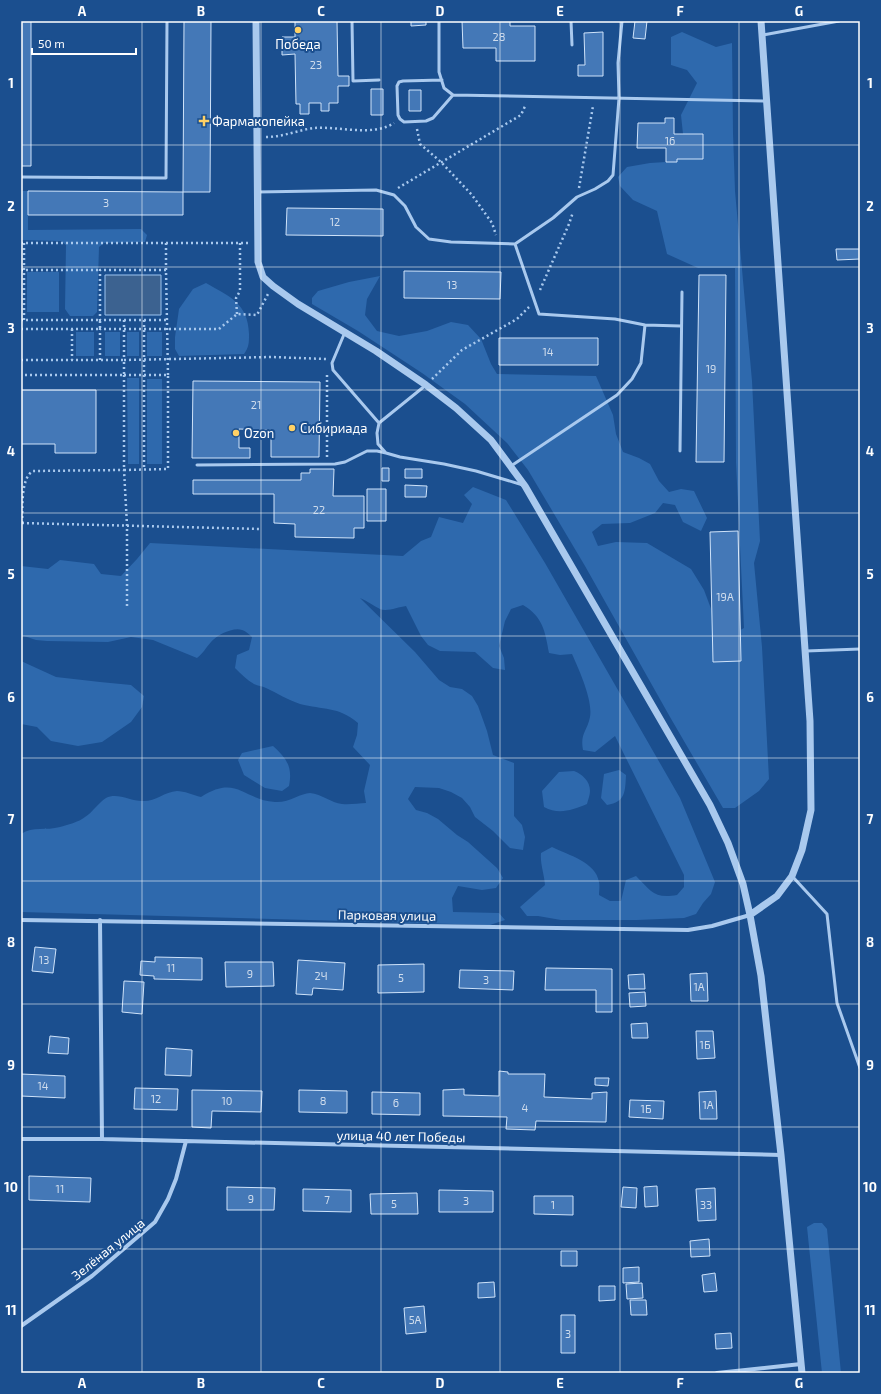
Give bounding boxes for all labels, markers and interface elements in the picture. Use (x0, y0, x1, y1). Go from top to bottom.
text: A (78, 3, 87, 19)
text: B (197, 3, 205, 19)
text: C (317, 3, 325, 19)
text: D (436, 3, 445, 19)
text: E (556, 3, 564, 19)
text: F (676, 3, 684, 19)
text: G (795, 3, 803, 19)
marker: Победа (293, 25, 303, 35)
scale bar (32, 30, 136, 56)
house number: 28 (493, 30, 505, 43)
text: 50 m (38, 36, 65, 50)
place label: Победа (275, 36, 321, 52)
house number: 23 (310, 58, 322, 71)
text: 1 (8, 75, 14, 91)
text: 1 (867, 75, 873, 91)
place label: Фармакопейка (212, 113, 305, 129)
marker: Фармакопейка (199, 116, 209, 126)
house number: 16 (665, 134, 675, 147)
house number: 3 (103, 196, 109, 209)
text: 2 (7, 198, 15, 214)
text: 2 (866, 198, 874, 214)
house number: 12 (330, 215, 340, 228)
house number: 13 (447, 278, 457, 291)
text: 3 (7, 320, 15, 336)
text: 3 (866, 320, 874, 336)
house number: 14 (542, 345, 554, 358)
house number: 19 (706, 362, 716, 375)
house number: 21 (251, 398, 261, 411)
place label: Сибириада (300, 420, 367, 436)
marker: Сибириада (287, 423, 297, 433)
place label: Ozon (244, 425, 274, 441)
marker: Ozon (231, 428, 241, 438)
text: 4 (7, 443, 15, 459)
text: 4 (866, 443, 874, 459)
house number: 22 (313, 503, 325, 516)
text: 5 (7, 566, 15, 582)
text: 5 (866, 566, 874, 582)
house number: 19А (716, 590, 734, 603)
text: 6 (7, 689, 15, 705)
text: 6 (866, 689, 874, 705)
text: 7 (8, 811, 15, 827)
text: 7 (867, 811, 874, 827)
street label: Парковая улица (338, 906, 436, 924)
text: 8 (7, 934, 15, 950)
text: 8 (866, 934, 874, 950)
house number: 13 (39, 953, 49, 966)
house number: 11 (167, 961, 175, 974)
house number: 9 (247, 967, 253, 980)
house number: 2Ч (314, 969, 328, 982)
house number: 5 (398, 971, 404, 984)
house number: 3 (483, 973, 489, 986)
house number: 1А (693, 980, 705, 993)
house number: 1Б (700, 1038, 711, 1051)
text: 9 (7, 1057, 15, 1073)
text: 9 (866, 1057, 874, 1073)
house number: 14 (37, 1079, 49, 1092)
house number: 12 (151, 1092, 161, 1105)
house number: 10 (221, 1094, 233, 1107)
house number: 8 (320, 1094, 326, 1107)
house number: 6 (393, 1096, 399, 1109)
house number: 1А (702, 1098, 714, 1111)
house number: 4 (522, 1101, 529, 1114)
house number: 1Б (641, 1102, 652, 1115)
street label: улица 40 лет Победы (336, 1127, 466, 1145)
text: 10 (4, 1179, 18, 1195)
text: 10 (863, 1179, 877, 1195)
house number: 11 (56, 1182, 64, 1195)
house number: 9 (248, 1192, 254, 1205)
house number: 7 (324, 1193, 330, 1206)
house number: 3 (463, 1194, 469, 1207)
house number: 5 (391, 1197, 397, 1210)
house number: 1 (551, 1198, 555, 1211)
house number: 33 (700, 1198, 712, 1211)
street label: Зелёная улица (68, 1215, 148, 1283)
text: 11 (5, 1302, 17, 1318)
text: 11 (864, 1302, 876, 1318)
house number: 5А (409, 1313, 422, 1326)
house number: 3 (565, 1327, 571, 1340)
text: A (78, 1375, 87, 1391)
text: B (197, 1375, 205, 1391)
text: C (317, 1375, 325, 1391)
text: D (436, 1375, 445, 1391)
text: E (556, 1375, 564, 1391)
text: F (676, 1375, 684, 1391)
text: G (795, 1375, 803, 1391)

